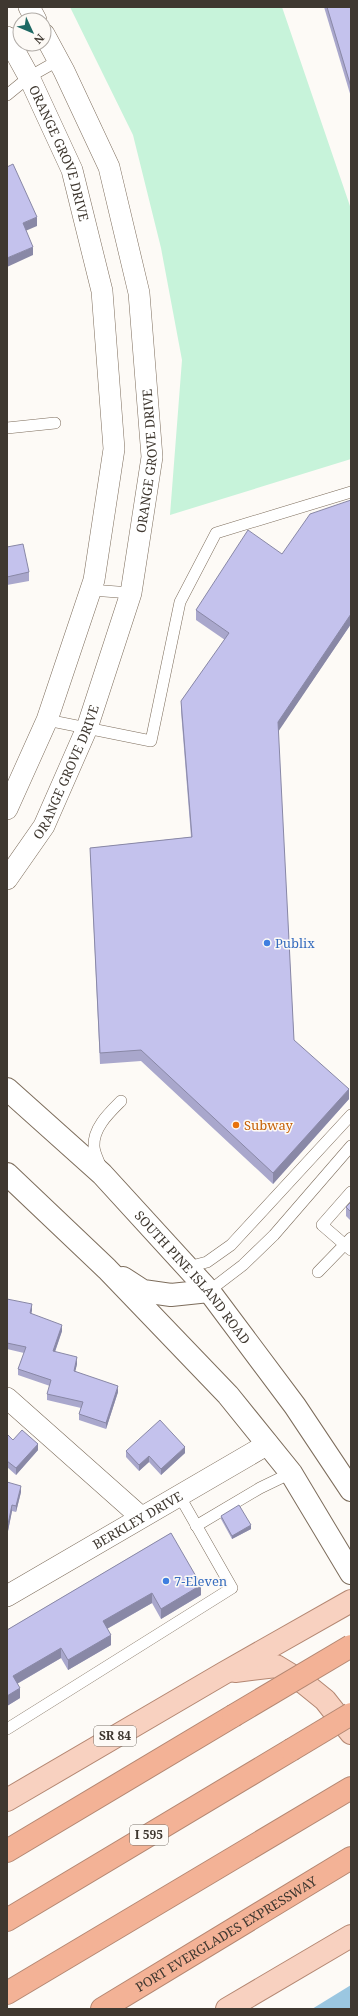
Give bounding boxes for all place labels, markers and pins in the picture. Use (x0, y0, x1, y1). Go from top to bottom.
place label: Publix (275, 934, 315, 952)
marker: Publix (262, 938, 272, 948)
place label: Subway (244, 1116, 294, 1134)
marker: Subway (231, 1120, 241, 1130)
place label: 7-Eleven (174, 1572, 228, 1590)
marker: 7-Eleven (161, 1576, 171, 1586)

